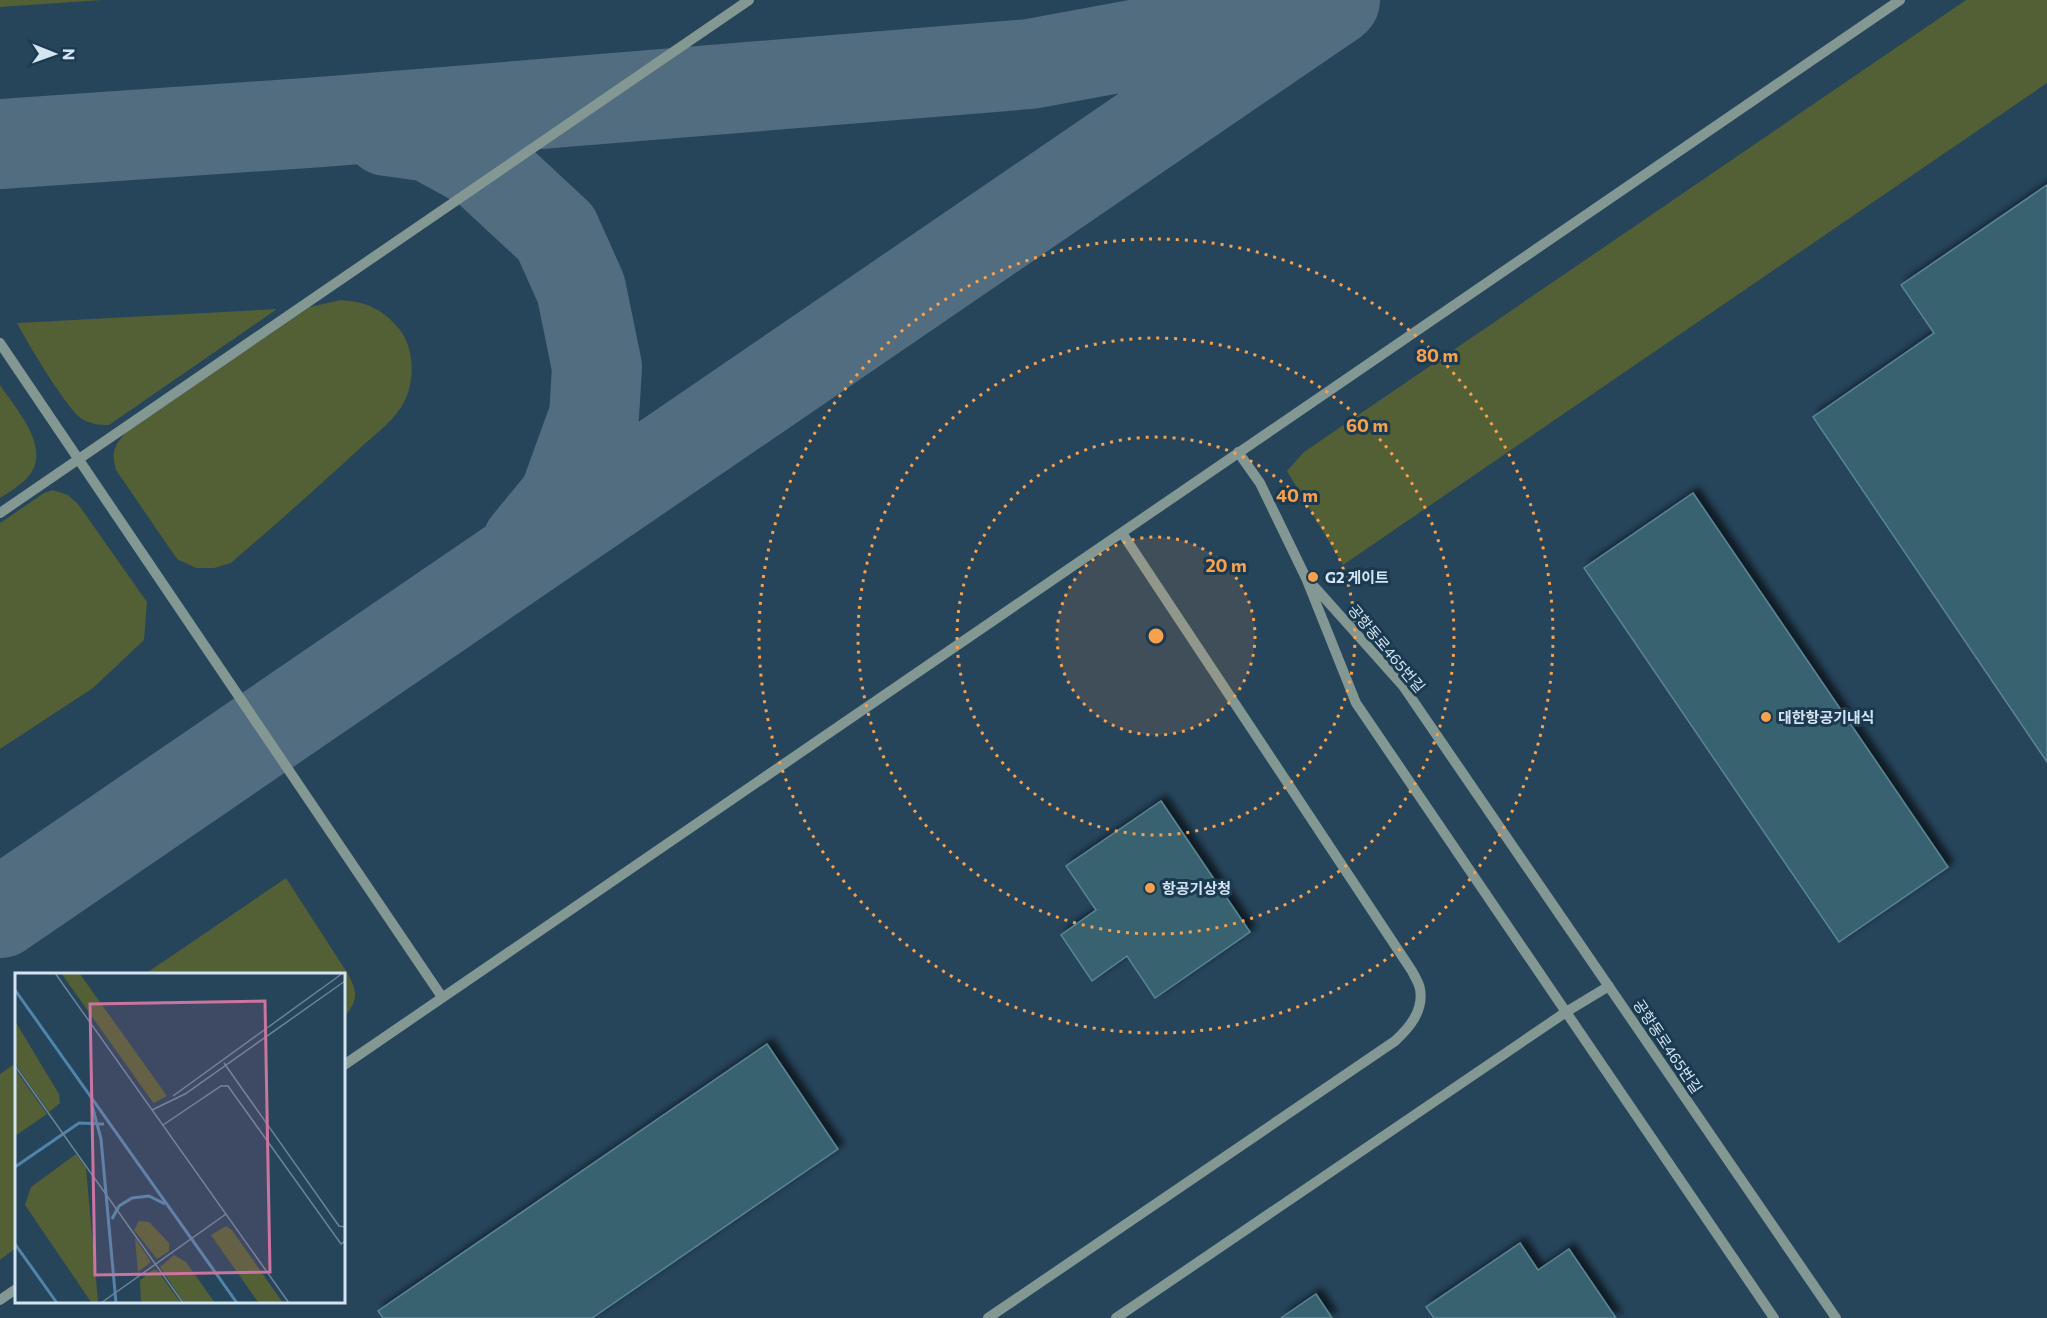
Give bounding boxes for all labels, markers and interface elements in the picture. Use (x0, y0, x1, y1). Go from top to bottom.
north arrow (24, 24, 84, 84)
text: N (60, 48, 79, 60)
text: 80 m (1416, 344, 1458, 366)
text: 60 m (1346, 414, 1388, 436)
text: 40 m (1276, 484, 1318, 506)
text: 20 m (1205, 554, 1247, 576)
place label: G2 게이트 (1325, 568, 1389, 586)
marker: G2 게이트 (1306, 570, 1320, 584)
street label: 공항동로465번길 (1345, 600, 1429, 696)
centre of rings (1146, 626, 1166, 646)
place label: 대한항공기내식 (1778, 708, 1875, 726)
marker: 대한항공기내식 (1759, 710, 1773, 724)
place label: 항공기상청 (1162, 879, 1231, 897)
marker: 항공기상청 (1143, 881, 1157, 895)
inset map (15, 973, 345, 1303)
street label: 공항동로465번길 (1630, 996, 1706, 1096)

